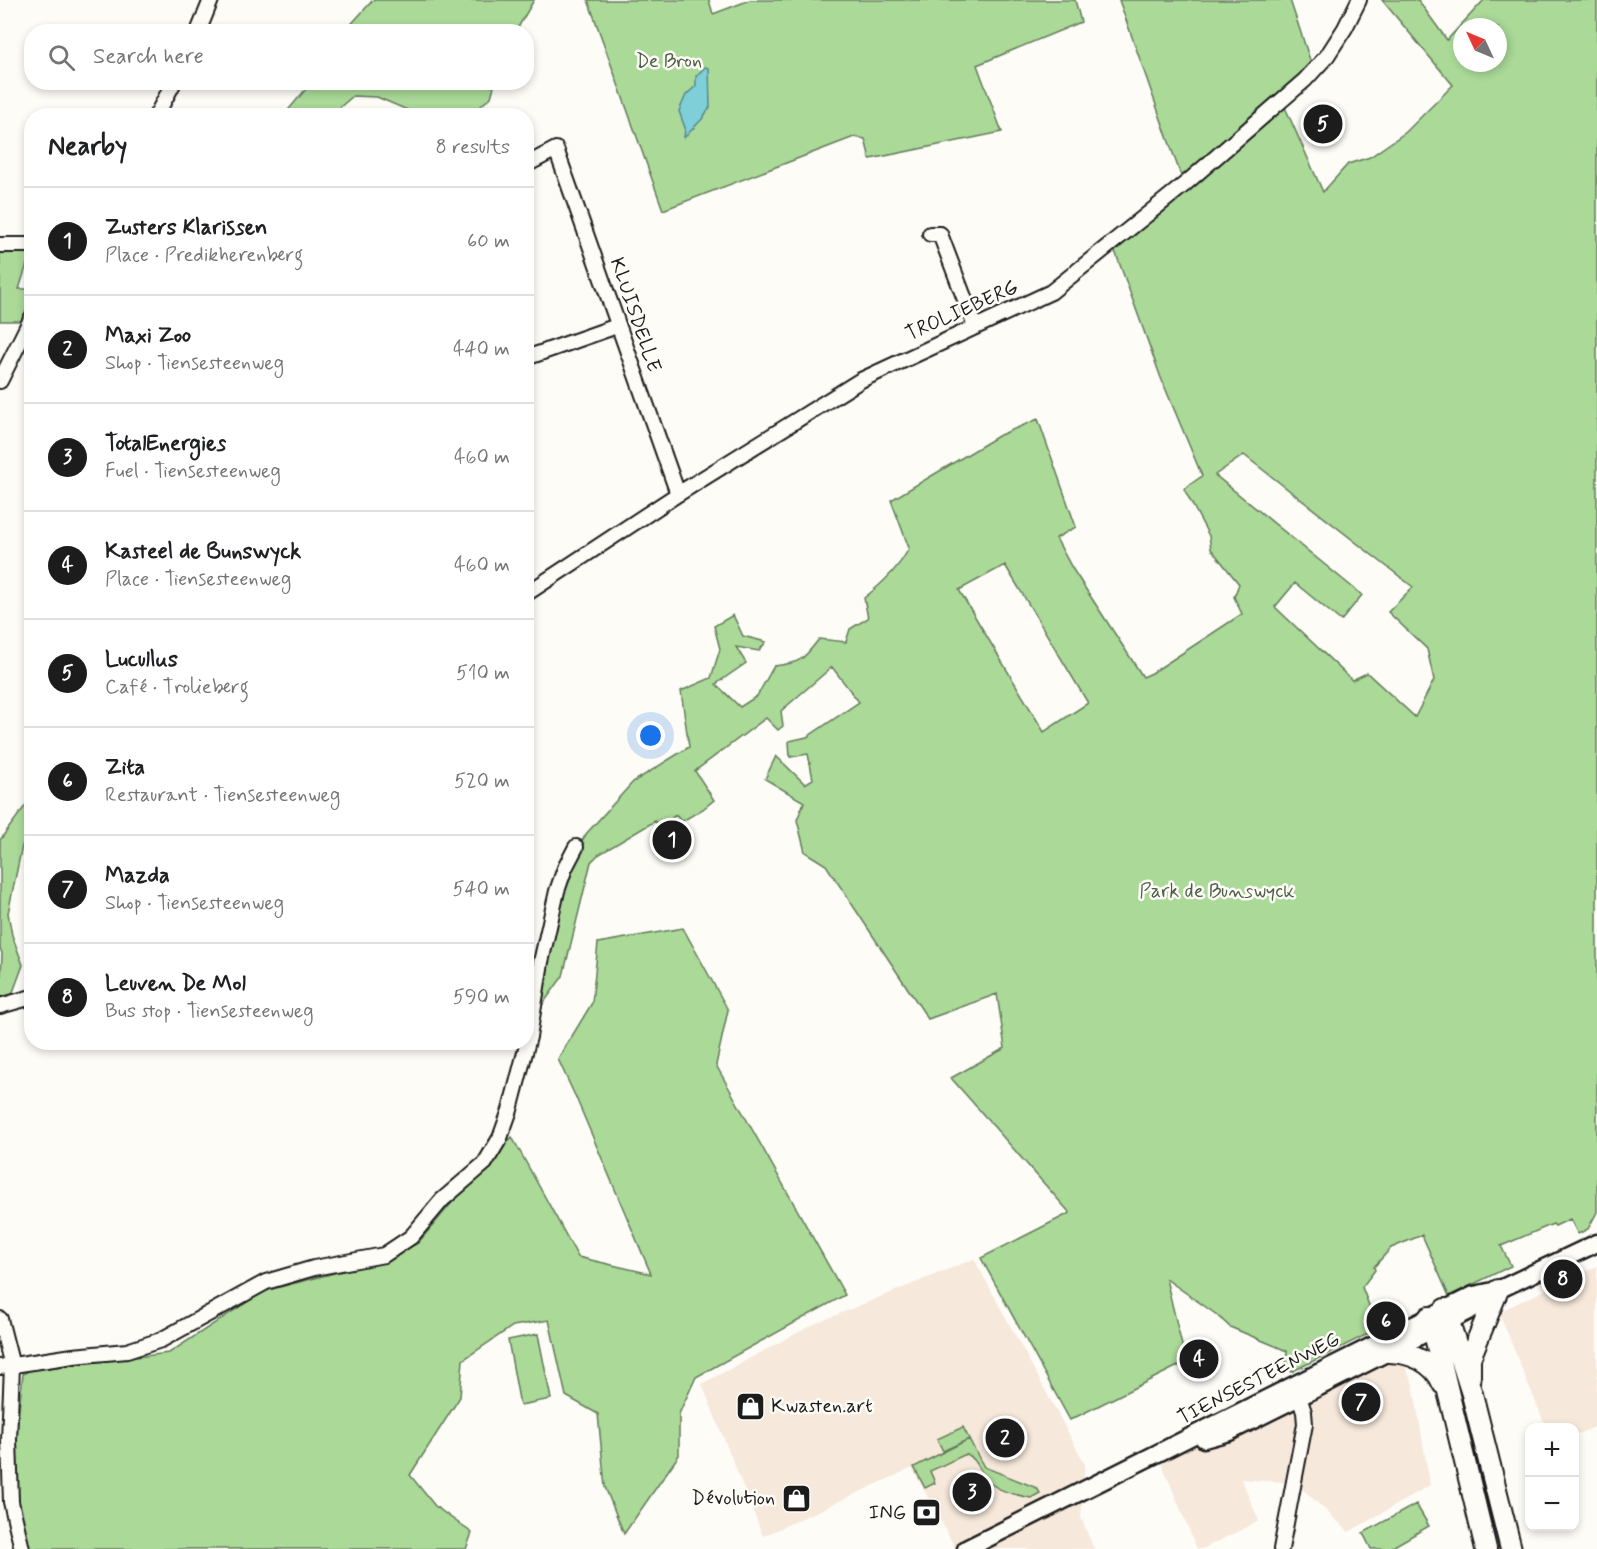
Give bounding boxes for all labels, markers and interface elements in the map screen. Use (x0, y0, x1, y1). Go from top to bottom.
north arrow (1453, 18, 1507, 72)
search box (24, 24, 534, 90)
icon: search (45, 41, 78, 74)
text: Search here (93, 43, 204, 71)
park label: De Bron (636, 48, 702, 75)
pin: 5 (1304, 102, 1342, 146)
text: Nearby (48, 130, 127, 164)
text: 8 results (436, 134, 510, 161)
text: Zusters Klarissen (105, 214, 267, 242)
text: 1 (63, 228, 72, 255)
text: 60 m (467, 228, 510, 255)
text: Place · Predikherenberg (105, 242, 303, 269)
street label: KLUISDELLE (603, 254, 667, 376)
street label: TROLIEBERG (901, 274, 1023, 348)
text: Maxi Zoo (105, 322, 191, 350)
text: 2 (63, 336, 72, 363)
text: 440 m (453, 336, 510, 363)
text: Shop · Tiensesteenweg (105, 350, 284, 377)
text: TotalEnergies (105, 430, 226, 458)
text: 3 (63, 444, 72, 471)
text: 460 m (454, 444, 510, 471)
text: Fuel · Tiensesteenweg (105, 458, 281, 485)
text: Kasteel de Bunswyck (105, 538, 301, 566)
text: 4 (62, 552, 73, 579)
text: 460 m (454, 552, 510, 579)
text: Place · Tiensesteenweg (105, 566, 291, 593)
text: Lucullus (105, 646, 178, 674)
text: 5 (62, 660, 74, 687)
text: 510 m (456, 660, 510, 687)
text: Café · Trolieberg (105, 674, 249, 701)
your location (636, 721, 665, 750)
text: Zita (105, 754, 145, 782)
text: 6 (62, 768, 73, 795)
text: 520 m (454, 768, 510, 795)
text: Restaurant · Tiensesteenweg (105, 782, 340, 809)
pin: 1 (652, 818, 692, 862)
text: Mazda (105, 862, 170, 890)
text: 7 (61, 876, 74, 903)
text: 540 m (453, 876, 510, 903)
park label: Park de Bunswyck (1139, 878, 1295, 905)
text: Shop · Tiensesteenweg (105, 890, 284, 917)
text: Leuven De Mol (105, 970, 246, 998)
text: 8 (62, 984, 73, 1011)
text: 590 m (453, 984, 510, 1011)
text: Bus stop · Tiensesteenweg (105, 998, 313, 1025)
pin: 8 (1544, 1256, 1582, 1302)
pin: 6 (1366, 1298, 1406, 1344)
street label: TIENSESTEENWEG (1173, 1326, 1345, 1432)
pin: 4 (1180, 1336, 1218, 1382)
pin: 7 (1342, 1380, 1380, 1424)
shop icon: Kwasten.art (734, 1390, 766, 1422)
place label: Kwasten.art (771, 1393, 873, 1420)
pin: 2 (986, 1416, 1024, 1460)
map controls (1525, 1423, 1579, 1531)
button: + (1525, 1423, 1579, 1477)
pin: 3 (952, 1470, 992, 1514)
button: − (1525, 1477, 1579, 1531)
shop icon: Dévolution (780, 1482, 812, 1514)
place label: Dévolution (691, 1485, 775, 1512)
bank icon: ING (911, 1497, 943, 1529)
place label: ING (869, 1500, 906, 1527)

